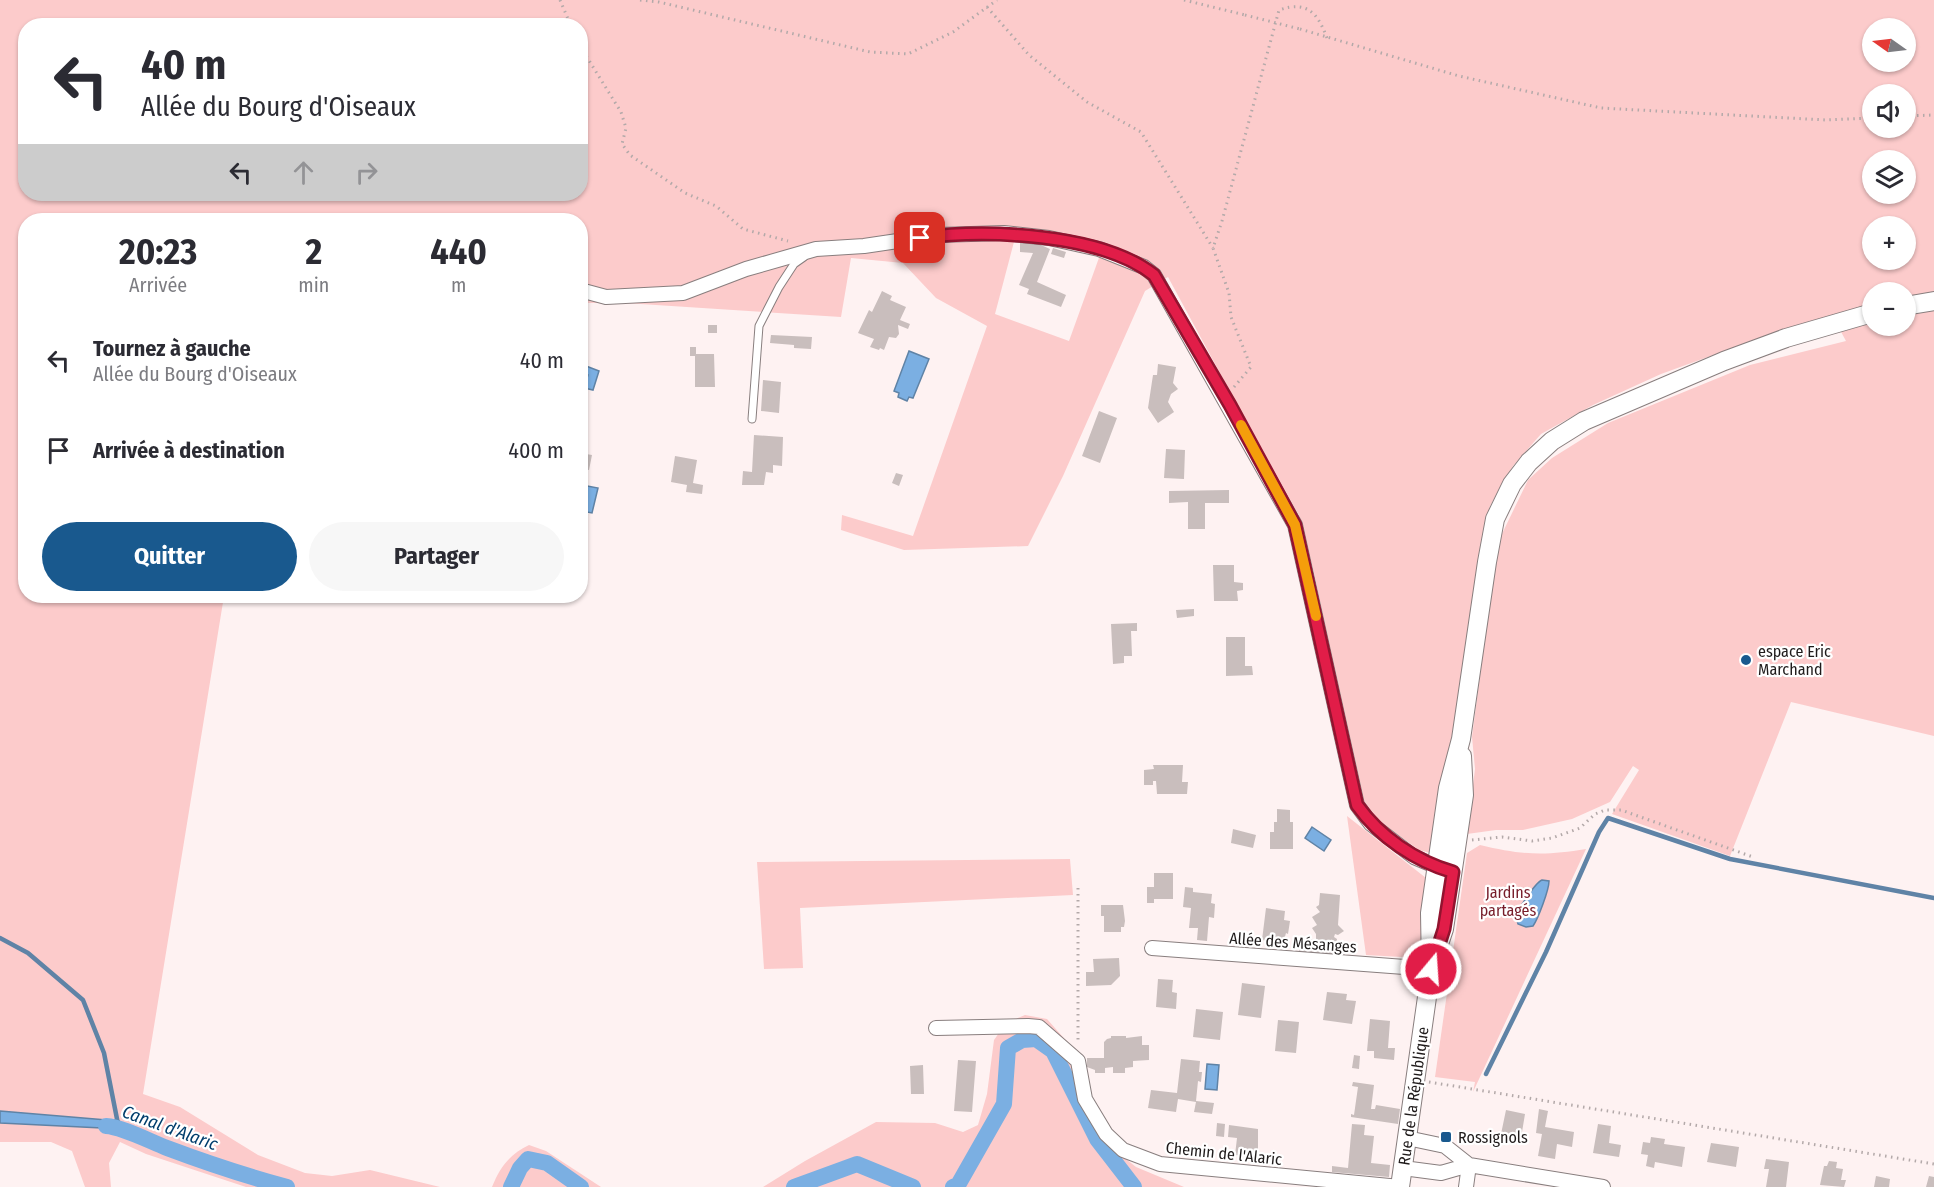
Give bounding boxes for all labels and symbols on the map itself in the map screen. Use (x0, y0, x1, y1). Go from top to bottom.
north arrow (1862, 18, 1916, 72)
pin (894, 212, 945, 263)
place label: espace Eric Marchand (1758, 642, 1831, 679)
marker: espace Eric Marchand (1739, 653, 1753, 667)
park label: Jardins partagés (1480, 883, 1536, 920)
street label: Allée des Mésanges (1229, 929, 1357, 956)
position arrow (1399, 937, 1463, 1001)
street label: Rue de la République (1394, 1026, 1433, 1167)
water label: Canal d'Alaric (119, 1101, 221, 1156)
place label: Rossignols (1458, 1128, 1528, 1147)
marker: Rossignols (1439, 1130, 1453, 1144)
street label: Chemin de l'Alaric (1165, 1138, 1283, 1169)

